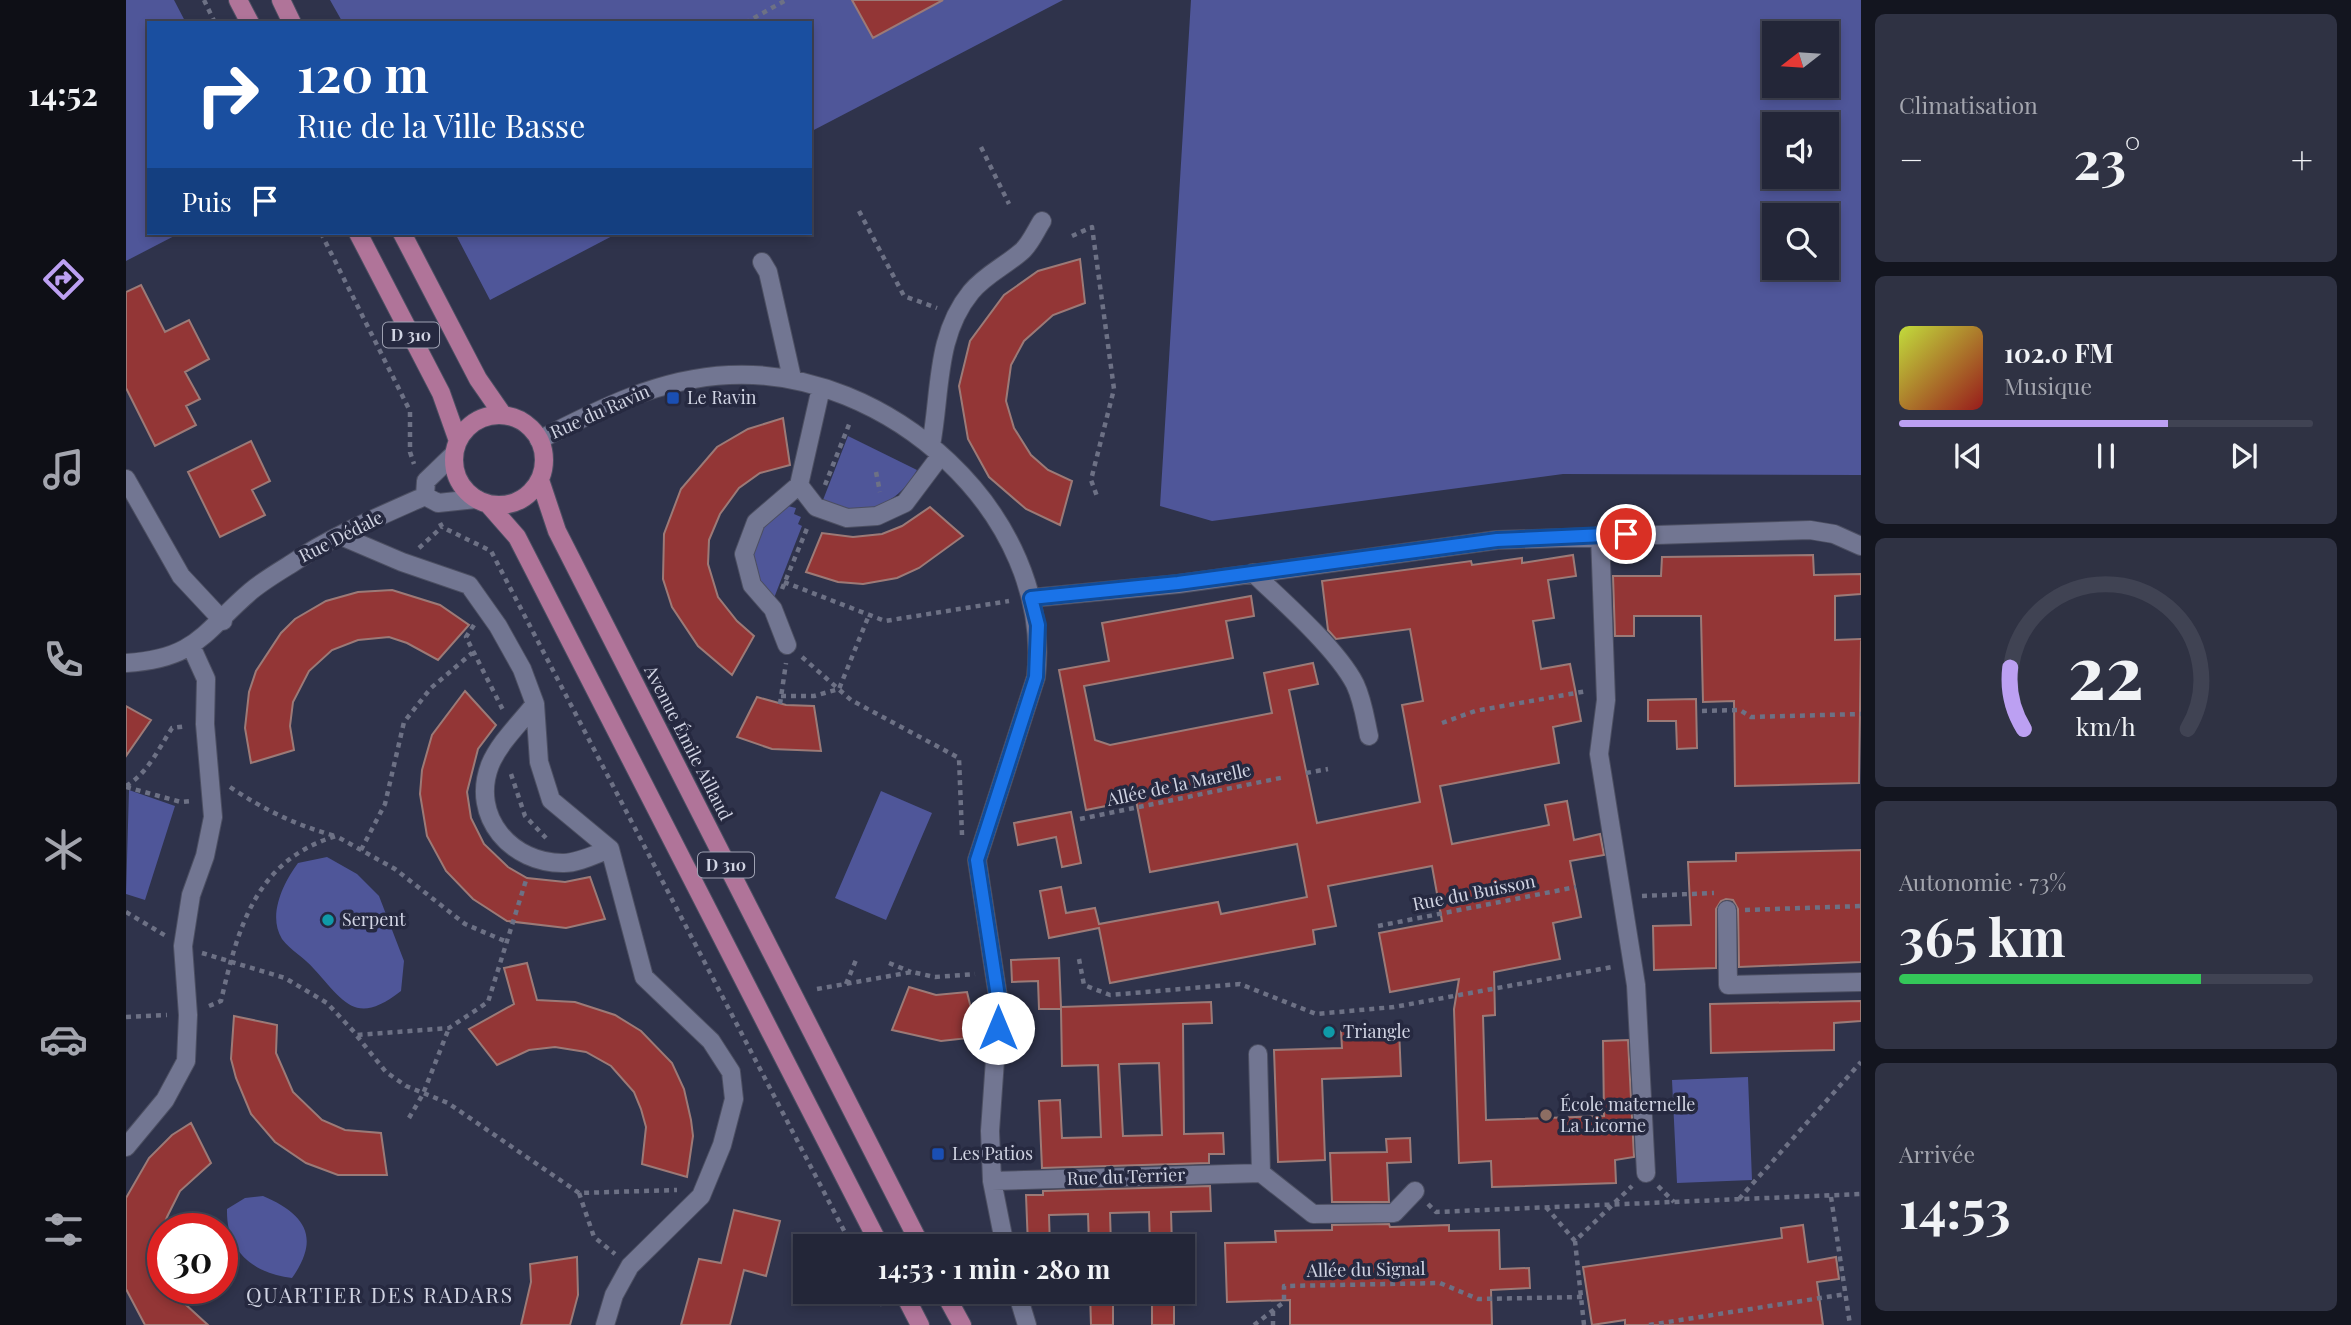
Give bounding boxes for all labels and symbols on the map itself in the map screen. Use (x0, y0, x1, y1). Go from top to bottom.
north arrow (1762, 21, 1839, 98)
road number: D 310 (383, 322, 439, 348)
street label: Rue du Ravin (546, 378, 653, 444)
place label: Le Ravin (687, 385, 757, 409)
marker: Le Ravin (665, 390, 681, 406)
pin (1596, 504, 1656, 564)
street label: Rue Dédale (294, 505, 387, 568)
street label: Avenue Émile Aillaud (639, 660, 739, 825)
street label: Allée de la Marelle (1104, 757, 1253, 811)
road number: D 310 (698, 852, 754, 878)
street label: Rue du Buisson (1410, 868, 1538, 916)
place label: Serpent (342, 907, 406, 931)
marker: Serpent (320, 912, 336, 928)
position arrow (961, 991, 1035, 1065)
place label: Triangle (1343, 1019, 1411, 1043)
marker: Triangle (1321, 1024, 1337, 1040)
place label: École maternelle La Licorne (1560, 1092, 1695, 1137)
marker: École maternelle La Licorne (1538, 1107, 1554, 1123)
place label: Les Patios (952, 1141, 1033, 1165)
marker: Les Patios (930, 1146, 946, 1162)
street label: Rue du Terrier (1066, 1162, 1186, 1190)
speed limit sign: 30 (147, 1213, 238, 1304)
street label: Allée du Signal (1305, 1256, 1426, 1282)
district label: QUARTIER DES RADARS (246, 1280, 514, 1308)

